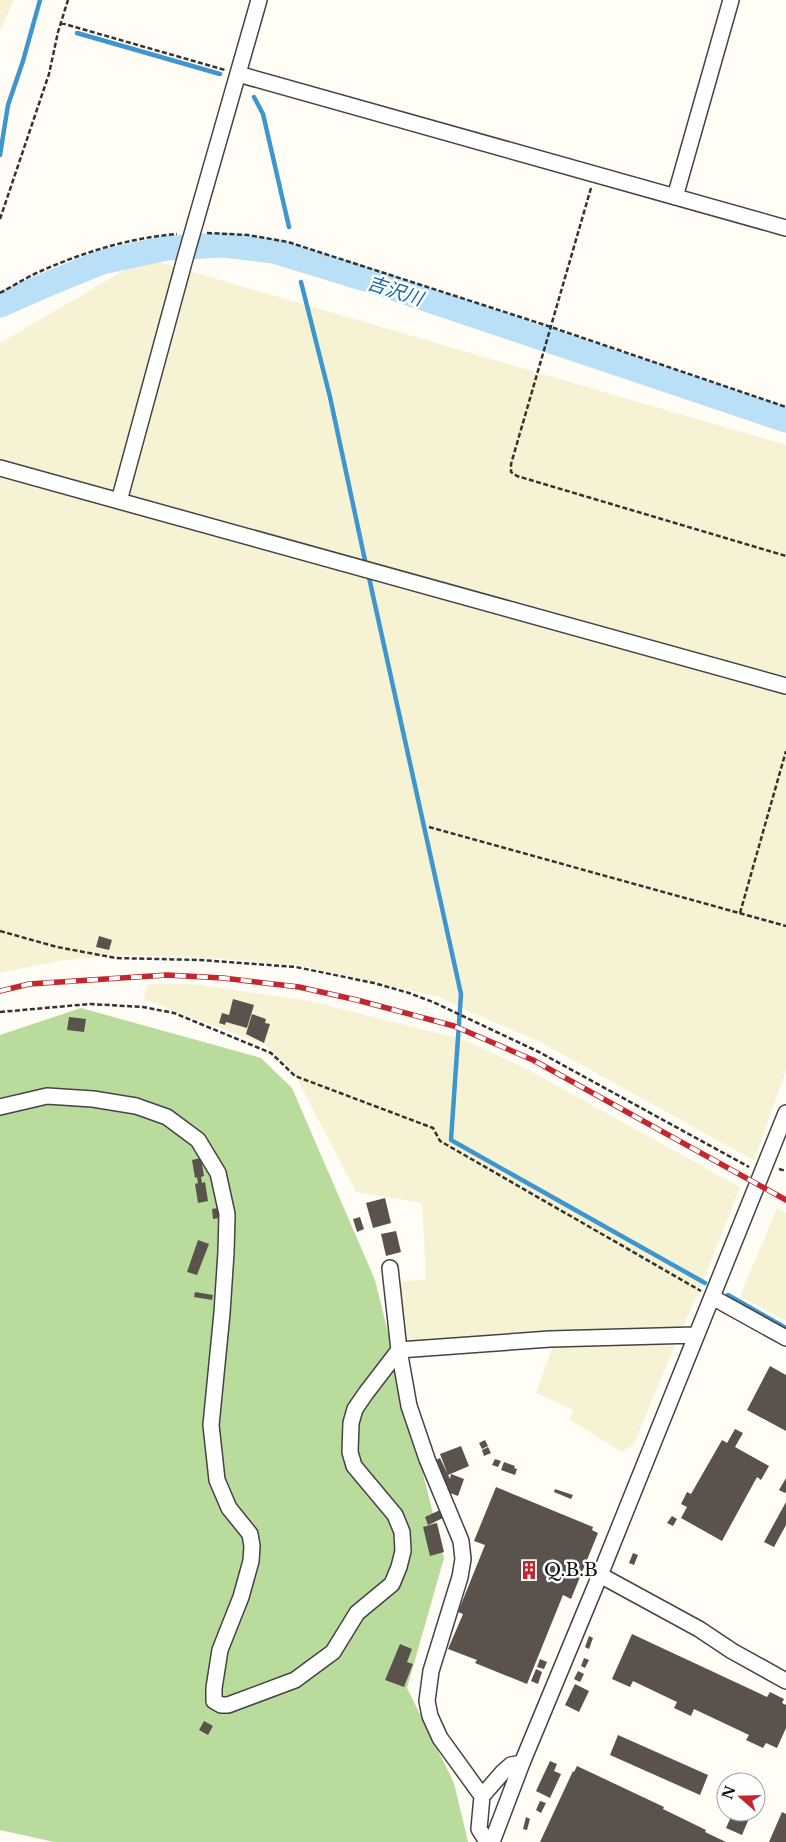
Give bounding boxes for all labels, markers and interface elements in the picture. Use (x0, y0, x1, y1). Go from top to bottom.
water label: 吉沢川 (364, 271, 428, 311)
building icon: Q.B.B (518, 1559, 540, 1581)
place label: Q.B.B (544, 1559, 598, 1581)
north arrow (716, 1772, 766, 1822)
text: N (718, 1783, 739, 1802)

